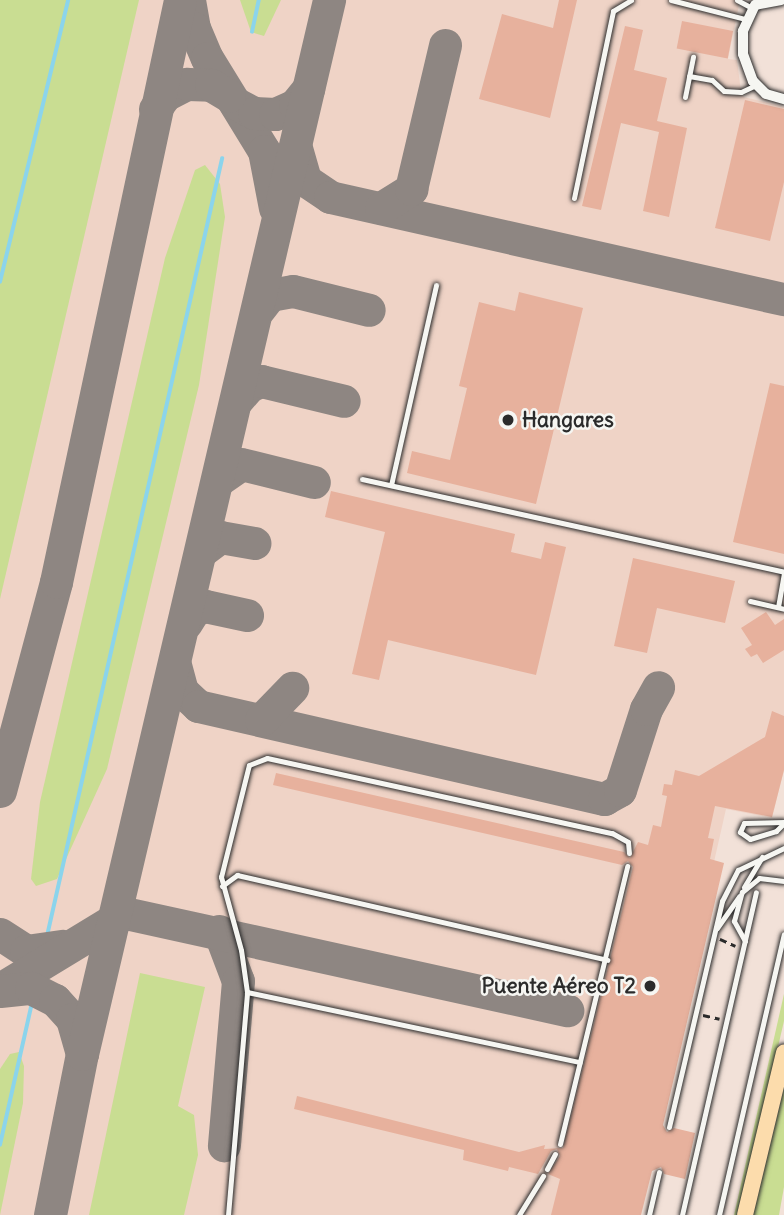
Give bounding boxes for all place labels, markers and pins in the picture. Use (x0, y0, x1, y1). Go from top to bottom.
place label: Hangares (522, 407, 614, 433)
marker: Hangares (500, 412, 516, 428)
place label: Puente Aéreo T2 (481, 973, 636, 999)
marker: Puente Aéreo T2 (642, 978, 658, 994)

